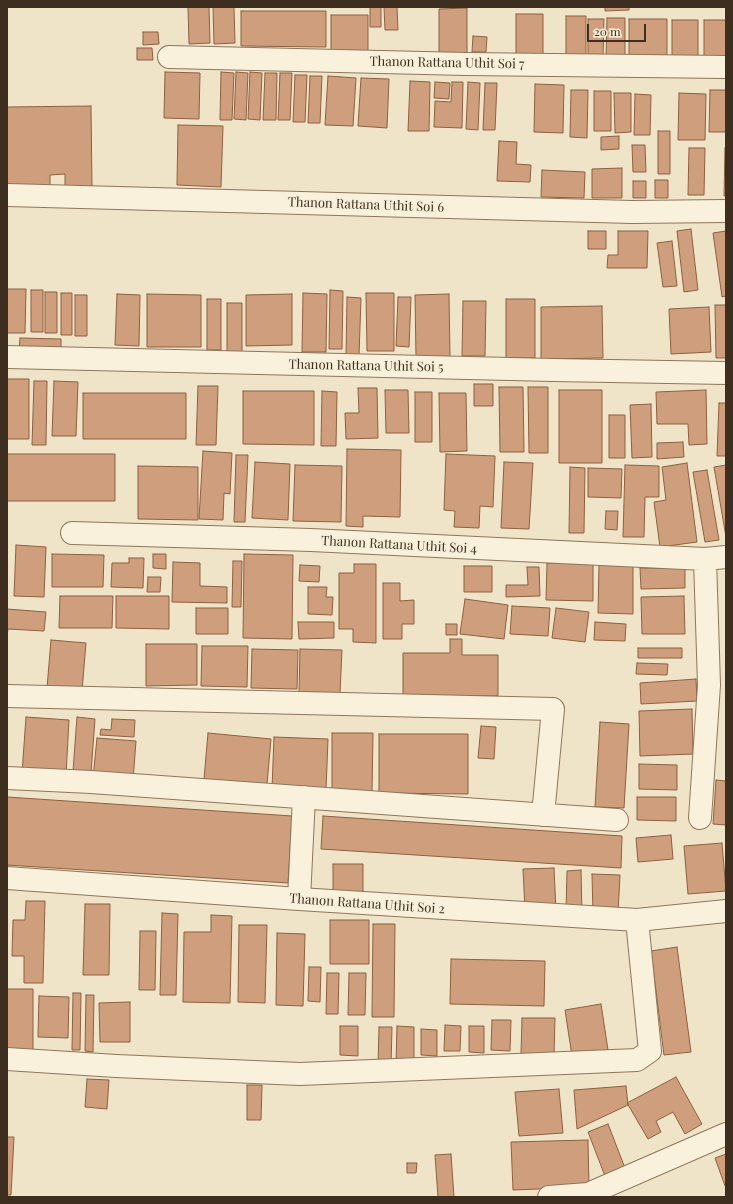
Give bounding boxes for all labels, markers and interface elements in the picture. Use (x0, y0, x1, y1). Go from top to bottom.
scale bar (589, 16, 648, 42)
text: 20 m (594, 23, 621, 39)
street label: Thanon Rattana Uthit Soi 7 (369, 54, 525, 72)
street label: Thanon Rattana Uthit Soi 6 (288, 194, 444, 216)
street label: Thanon Rattana Uthit Soi 5 (288, 357, 444, 375)
street label: Thanon Rattana Uthit Soi 4 (321, 533, 477, 557)
street label: Thanon Rattana Uthit Soi 2 (289, 891, 445, 917)

